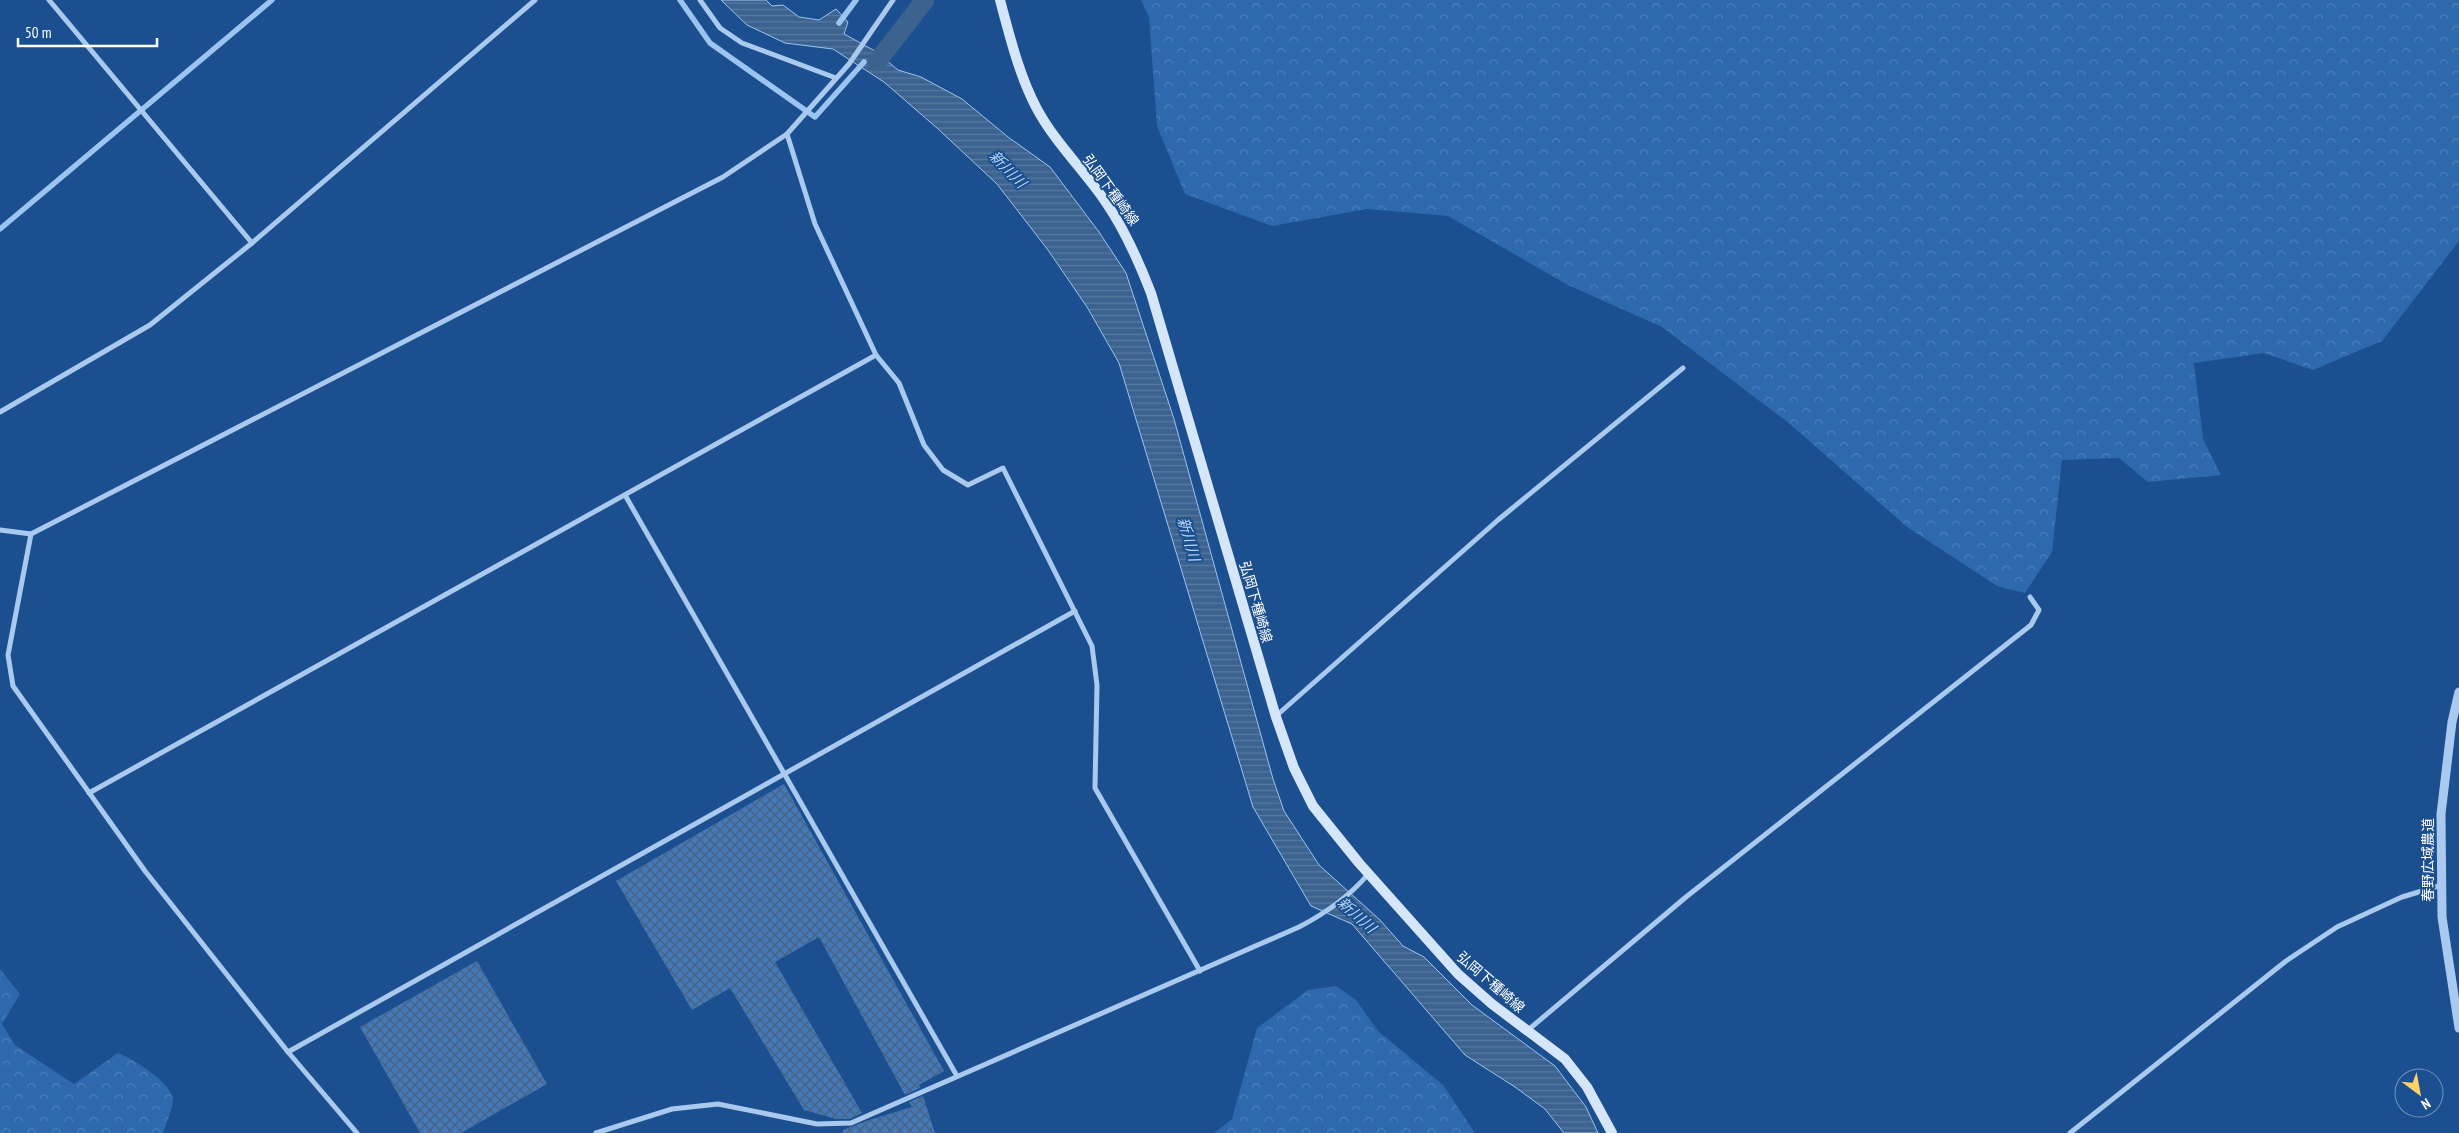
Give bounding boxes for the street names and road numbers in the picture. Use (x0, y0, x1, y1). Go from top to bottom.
street label: 弘岡下種崎線 (1079, 151, 1143, 229)
street label: 弘岡下種崎線 (1236, 559, 1276, 645)
street label: 春野広域農道 (2419, 818, 2437, 902)
street label: 弘岡下種崎線 (1453, 948, 1529, 1016)

